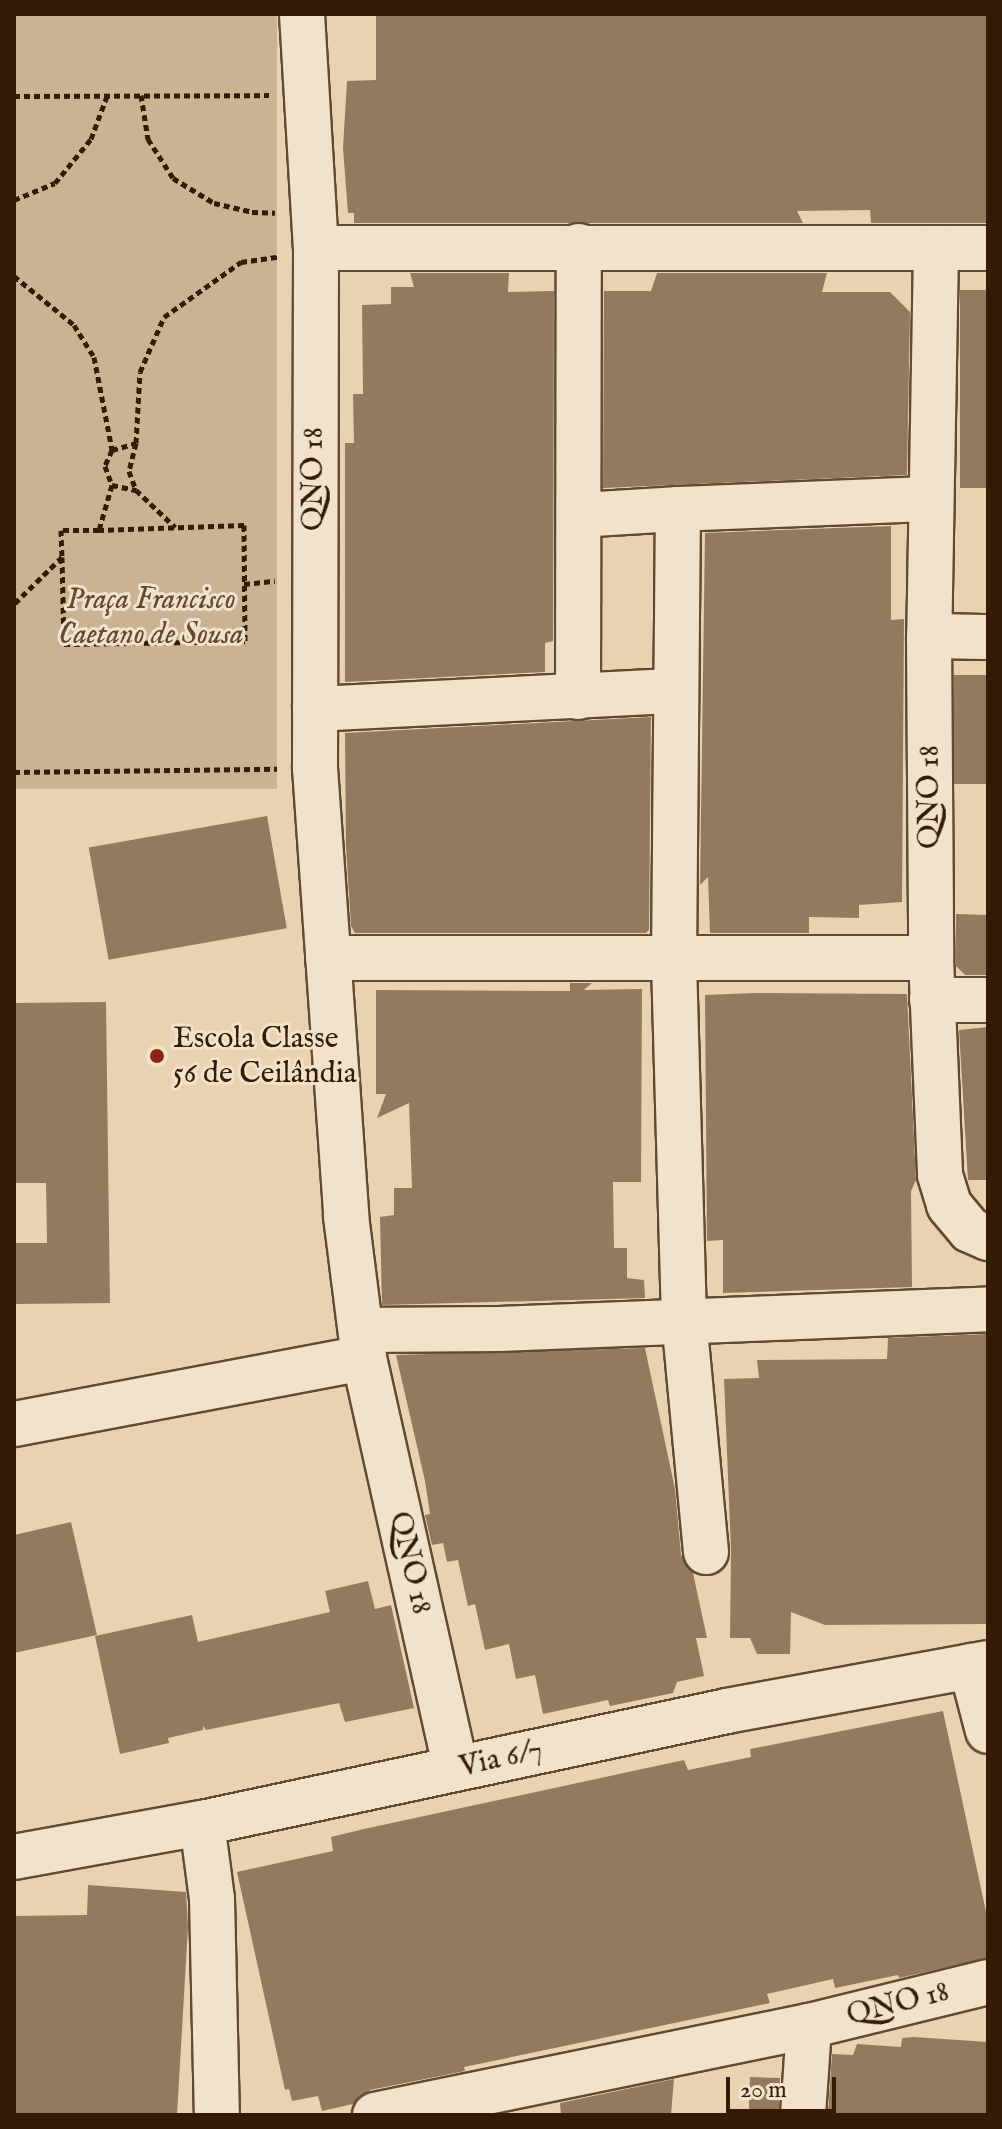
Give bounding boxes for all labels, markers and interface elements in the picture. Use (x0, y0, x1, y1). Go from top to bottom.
street label: QNO 18 (296, 427, 332, 531)
park label: Praça Francisco Caetano de Sousa (58, 582, 244, 652)
street label: QNO 18 (912, 745, 948, 849)
place label: Escola Classe 56 de Ceilândia (173, 1021, 357, 1092)
marker: Escola Classe 56 de Ceilândia (148, 1047, 166, 1065)
street label: QNO 18 (381, 1508, 439, 1618)
street label: Via 6/7 (456, 1733, 546, 1785)
street label: QNO 18 (843, 1974, 953, 2034)
scale bar (730, 2061, 840, 2111)
text: 20 m (740, 2075, 787, 2106)

